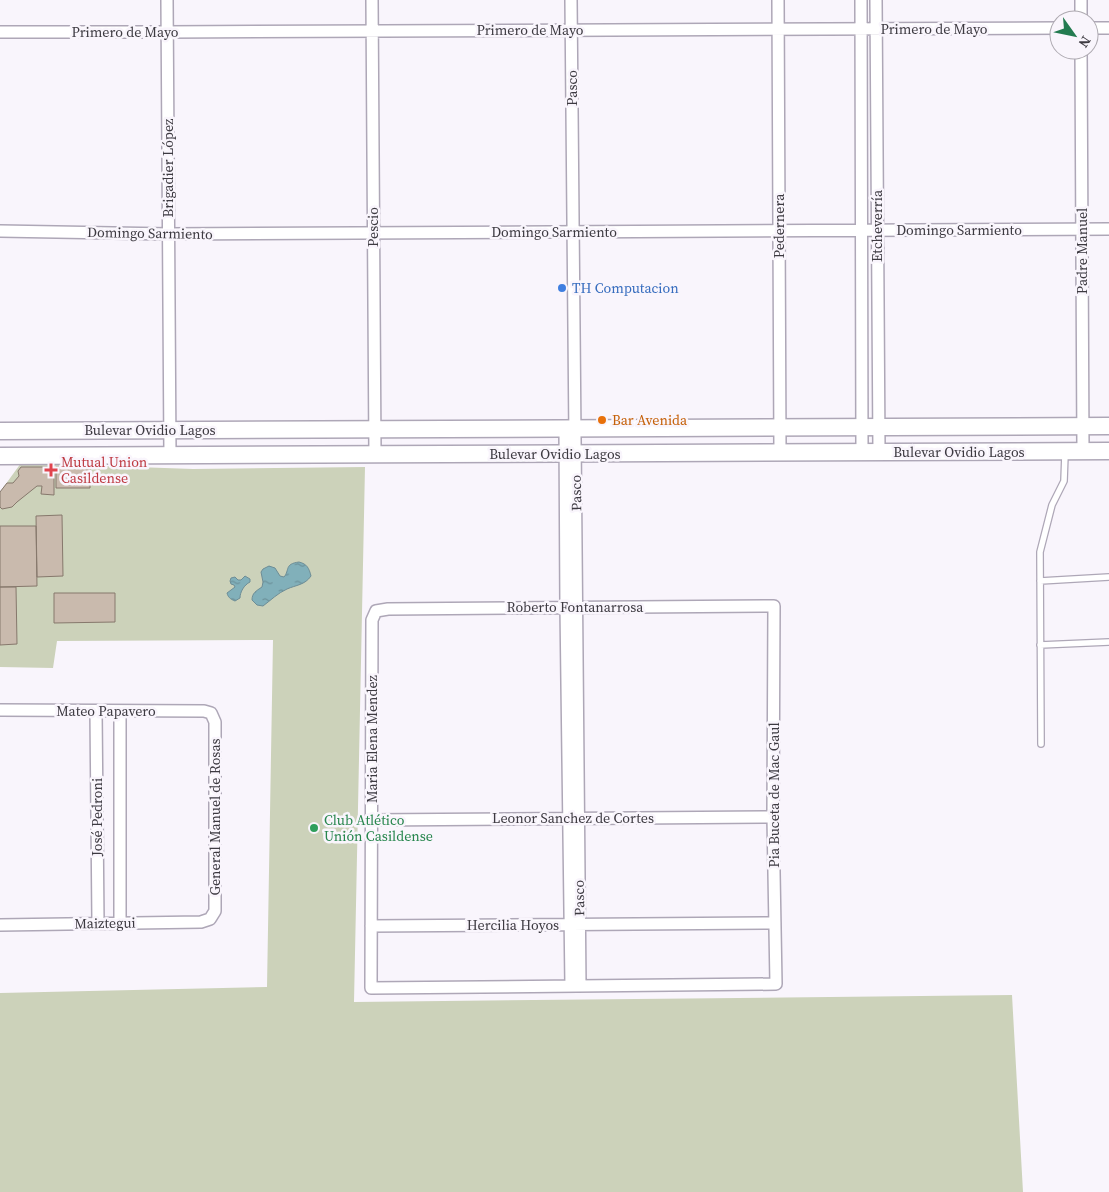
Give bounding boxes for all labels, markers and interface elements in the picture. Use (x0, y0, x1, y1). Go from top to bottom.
north arrow (1049, 10, 1099, 60)
street label: Primero de Mayo (881, 19, 988, 39)
street label: Primero de Mayo (477, 20, 584, 40)
street label: Primero de Mayo (72, 22, 179, 42)
text: N (1074, 32, 1096, 52)
street label: Pasco (562, 70, 582, 106)
street label: Brigadier López (158, 118, 178, 218)
street label: Etcheverría (867, 189, 887, 262)
street label: Pedernera (769, 193, 789, 258)
street label: Pescio (363, 207, 383, 247)
street label: Padre Manuel (1072, 208, 1092, 294)
street label: Domingo Sarmiento (896, 220, 1022, 240)
street label: Domingo Sarmiento (87, 222, 213, 244)
street label: Domingo Sarmiento (491, 222, 617, 242)
place label: TH Computacion (572, 278, 679, 298)
marker: TH Computacion (556, 282, 568, 294)
place label: Bar Avenida (612, 410, 688, 430)
marker: Bar Avenida (596, 414, 608, 426)
street label: Bulevar Ovidio Lagos (84, 420, 216, 440)
street label: Bulevar Ovidio Lagos (893, 442, 1025, 462)
street label: Bulevar Ovidio Lagos (489, 444, 621, 464)
place label: Mutual Union Casildense (61, 452, 148, 488)
marker: Mutual Union Casildense (45, 464, 57, 476)
street label: Pasco (566, 475, 586, 511)
street label: Roberto Fontanarrosa (507, 597, 644, 617)
street label: Maria Elena Mendez (362, 674, 382, 803)
street label: Mateo Papavero (56, 701, 156, 721)
street label: Pia Buceta de Mac Gaul (764, 722, 784, 868)
street label: General Manuel de Rosas (205, 738, 225, 896)
street label: José Pedroni (87, 778, 107, 857)
street label: Leonor Sanchez de Cortes (492, 808, 654, 828)
place label: Club Atlético Unión Casildense (324, 810, 433, 846)
marker: Club Atlético Unión Casildense (308, 822, 320, 834)
street label: Pasco (569, 880, 589, 916)
street label: Maiztegui (74, 912, 136, 934)
street label: Hercilia Hoyos (467, 915, 559, 935)

